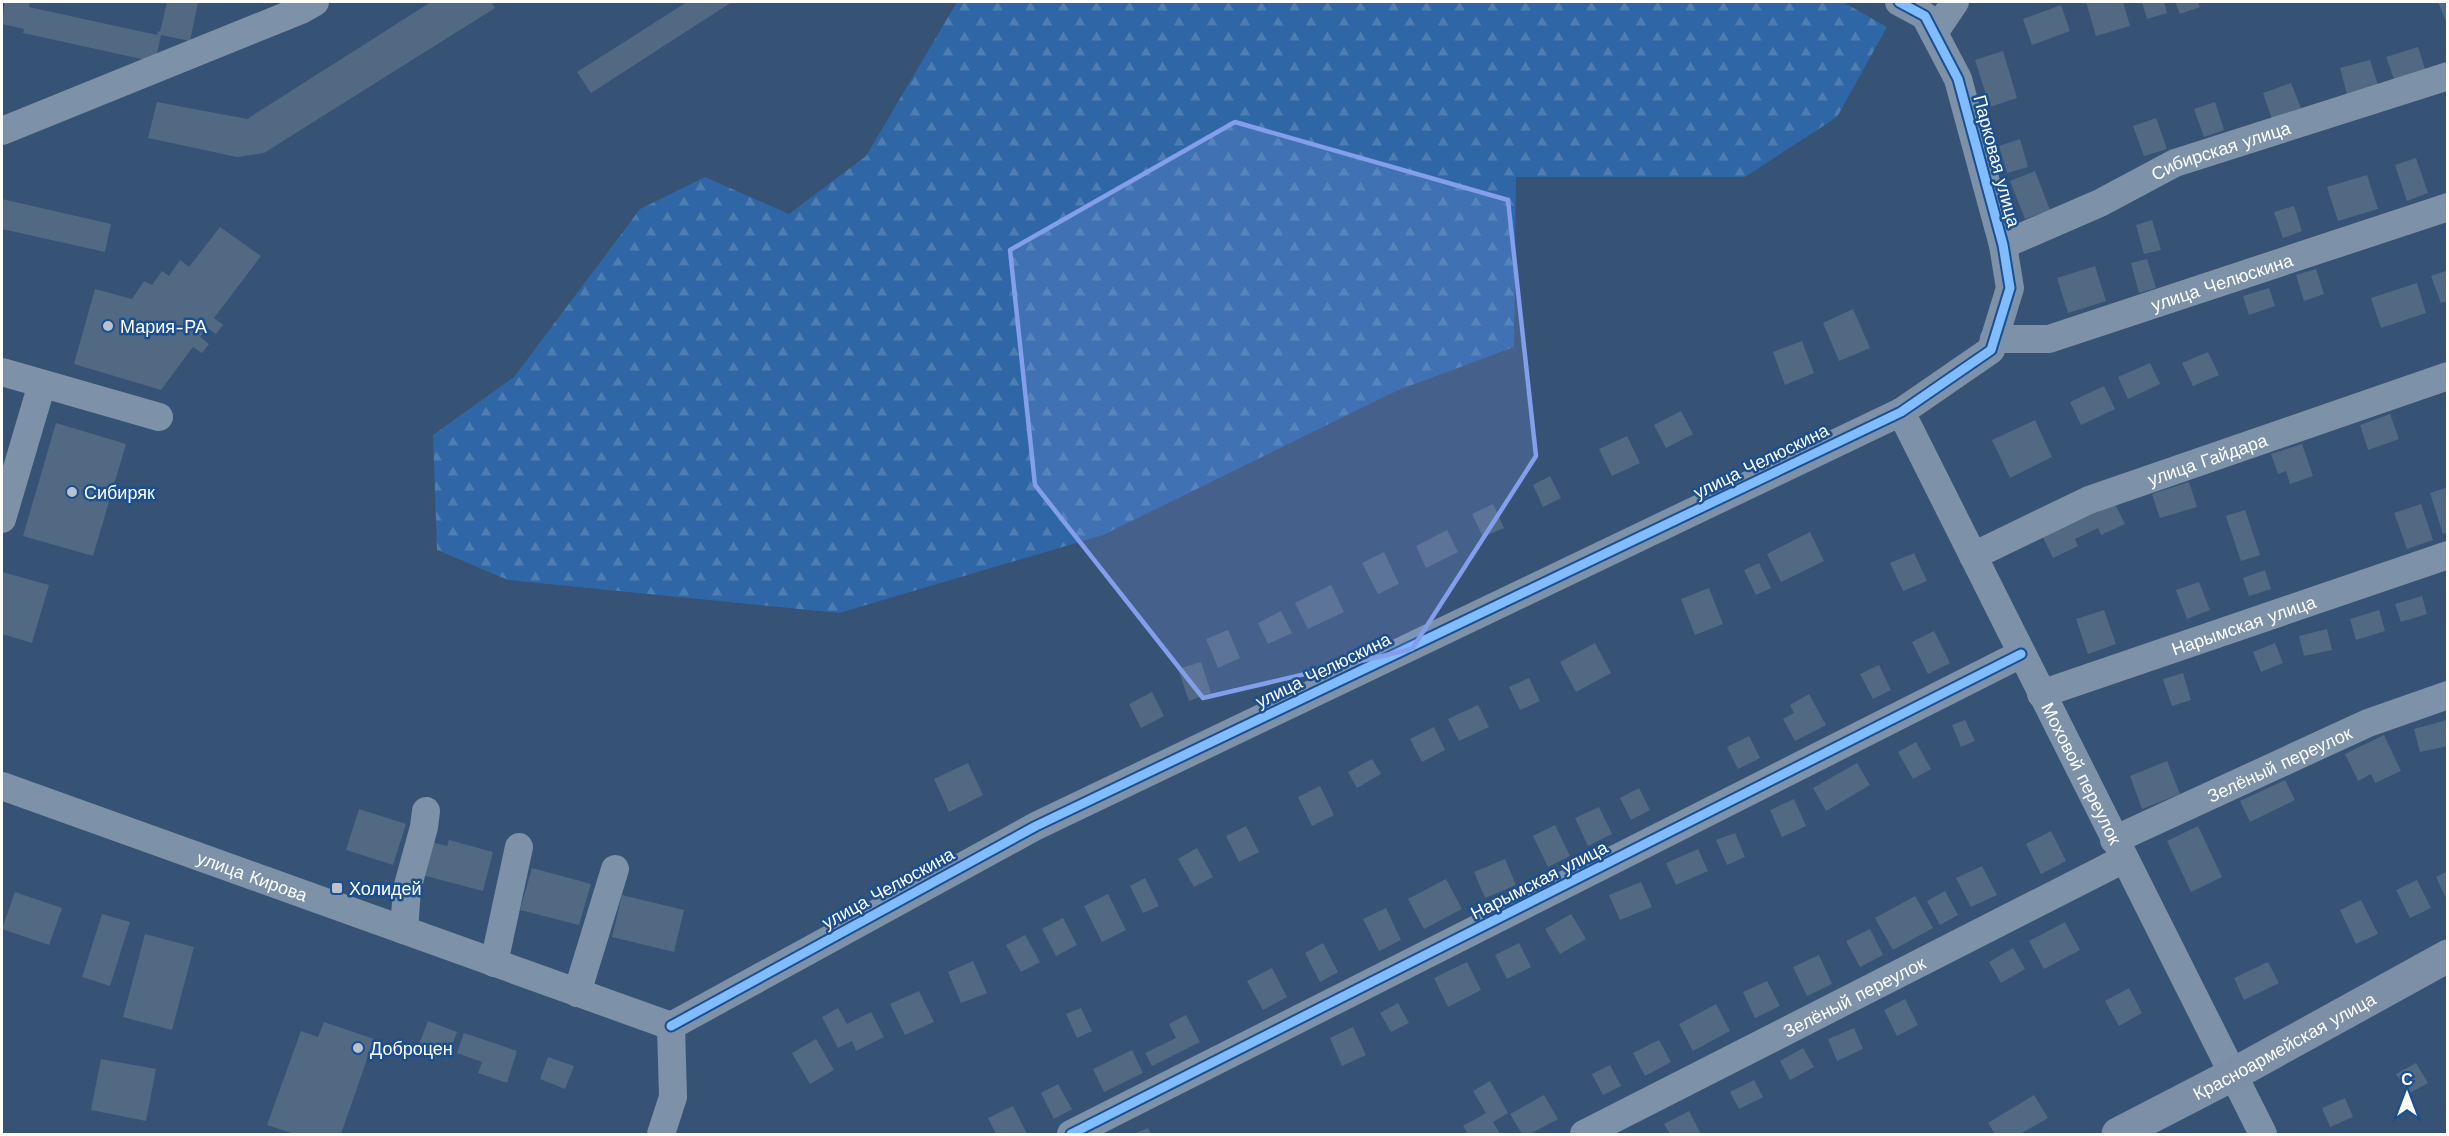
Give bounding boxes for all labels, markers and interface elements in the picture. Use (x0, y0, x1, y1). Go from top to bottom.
street label: Парковая улица (1969, 93, 2025, 230)
street label: Сибирская улица (2147, 116, 2294, 184)
street label: улица Челюскина (2148, 248, 2296, 315)
place label: Мария-РА (120, 316, 207, 337)
marker: Мария-РА (101, 319, 115, 333)
street label: улица Челюскина (1690, 419, 1833, 503)
street label: улица Гайдара (2145, 428, 2271, 489)
place label: Сибиряк (84, 482, 155, 503)
marker: Сибиряк (65, 485, 79, 499)
street label: Нарымская улица (2169, 590, 2319, 659)
street label: улица Челюскина (1252, 628, 1395, 712)
street label: Моховой переулок (2038, 699, 2127, 848)
street label: Зелёный переулок (2204, 721, 2355, 806)
street label: Нарымская улица (1467, 836, 1612, 924)
street label: улица Челюскина (818, 842, 959, 933)
street label: улица Кирова (194, 846, 311, 906)
place label: Холидей (349, 878, 422, 899)
marker: Холидей (330, 881, 344, 895)
street label: Зелёный переулок (1779, 952, 1929, 1041)
street label: Красноармейская улица (2189, 987, 2380, 1104)
place label: Доброцен (370, 1038, 453, 1059)
marker: Доброцен (351, 1041, 365, 1055)
north arrow (2377, 1064, 2437, 1124)
text: С (2401, 1070, 2413, 1089)

